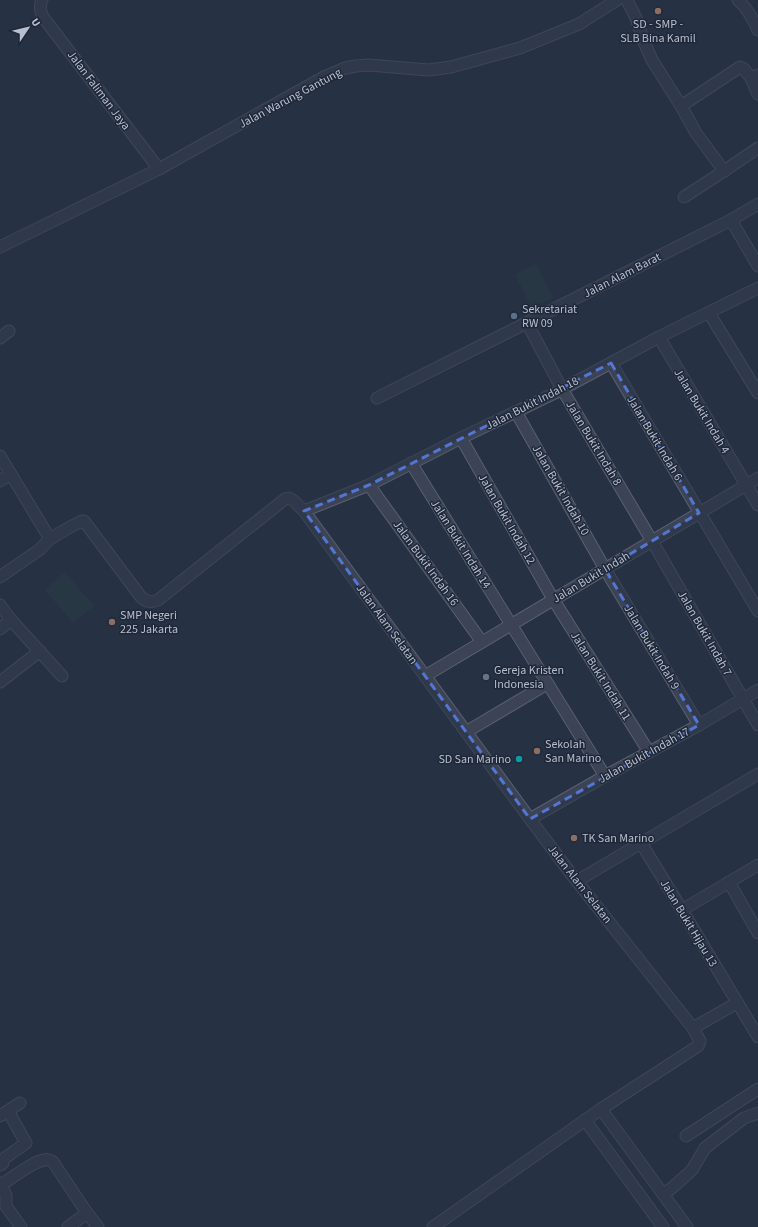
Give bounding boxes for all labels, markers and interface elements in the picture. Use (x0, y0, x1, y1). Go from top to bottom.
marker: SD - SMP - SLB Bina Kamil (653, 6, 663, 16)
north arrow (8, 8, 48, 48)
text: U (28, 15, 44, 30)
place label: SD - SMP - SLB Bina Kamil (620, 16, 696, 47)
street label: Jalan Faliman Jaya (63, 47, 134, 134)
street label: Jalan Warung Gantung (236, 64, 345, 133)
street label: Jalan Alam Barat (581, 249, 664, 302)
place label: Sekretariat RW 09 (522, 301, 577, 332)
marker: Sekretariat RW 09 (509, 311, 519, 321)
street label: Jalan Bukit Indah 4 (670, 366, 734, 457)
street label: Jalan Bukit Indah 18 (483, 373, 582, 434)
street label: Jalan Bukit Indah 6 (623, 393, 687, 484)
street label: Jalan Bukit Indah 8 (562, 398, 626, 489)
street label: Jalan Bukit Indah 10 (528, 442, 593, 539)
street label: Jalan Bukit Indah 12 (474, 471, 539, 568)
street label: Jalan Bukit Indah 14 (426, 496, 495, 592)
street label: Jalan Bukit Indah 16 (389, 517, 462, 610)
street label: Jalan Bukit Indah (549, 548, 633, 607)
street label: Jalan Alam Selatan (352, 581, 422, 668)
street label: Jalan Bukit Indah 7 (673, 587, 736, 679)
street label: Jalan Bukit Indah 9 (620, 602, 684, 693)
place label: SMP Negeri 225 Jakarta (120, 607, 178, 638)
marker: SMP Negeri 225 Jakarta (107, 617, 117, 627)
street label: Jalan Bukit Indah 11 (566, 628, 635, 724)
place label: Gereja Kristen Indonesia (494, 662, 564, 693)
marker: Gereja Kristen Indonesia (481, 672, 491, 682)
street label: Jalan Bukit Indah 17 (595, 723, 693, 788)
place label: Sekolah San Marino (545, 736, 601, 767)
marker: Sekolah San Marino (532, 746, 542, 756)
place label: SD San Marino (438, 751, 511, 768)
marker: SD San Marino (514, 754, 524, 764)
place label: TK San Marino (582, 830, 654, 847)
marker: TK San Marino (569, 833, 579, 843)
street label: Jalan Alam Selatan (543, 841, 616, 927)
street label: Jalan Bukit Hijau 13 (656, 876, 721, 970)

